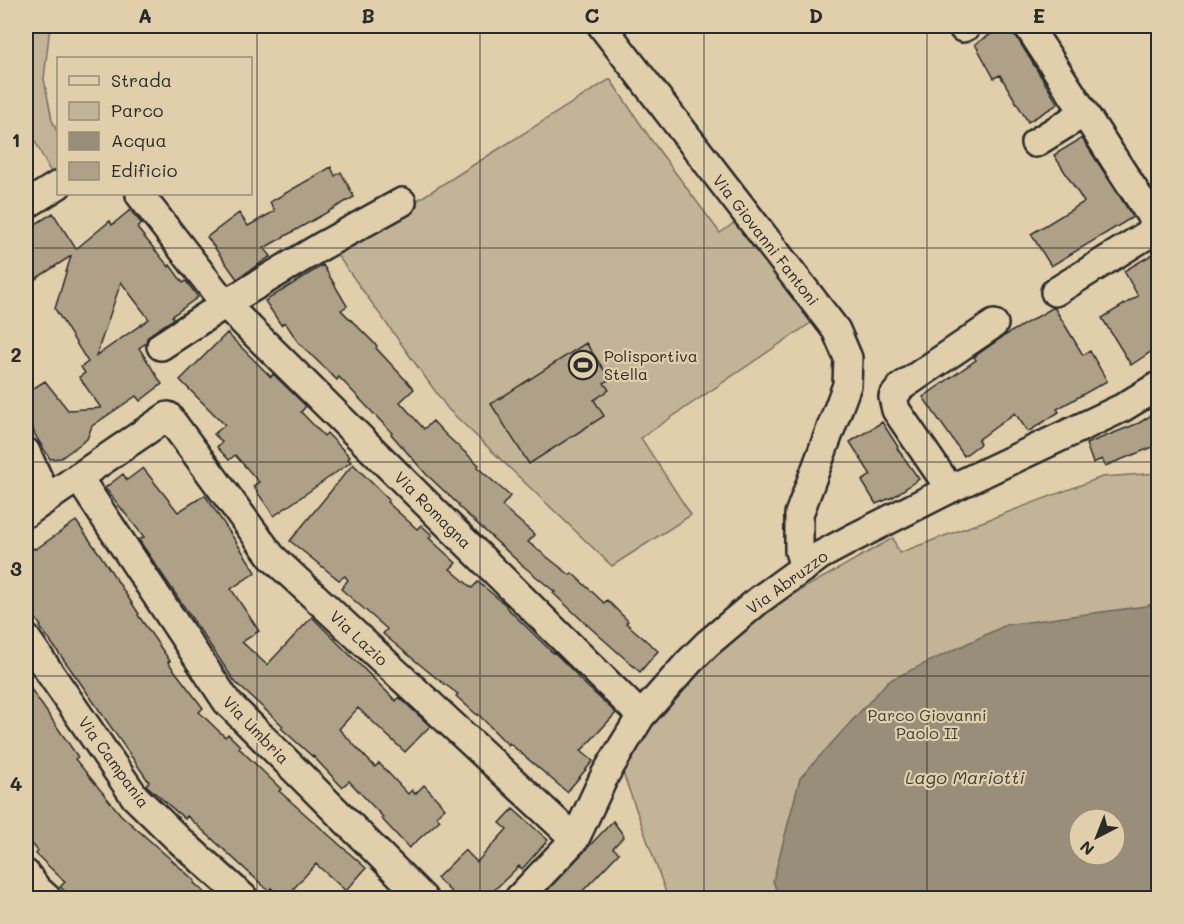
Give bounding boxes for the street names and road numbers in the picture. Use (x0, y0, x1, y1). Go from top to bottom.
street label: Via Giovanni Fantoni (709, 170, 824, 309)
street label: Via Romagna (390, 467, 476, 553)
street label: Via Abruzzo (742, 545, 832, 618)
street label: Via Lazio (326, 605, 393, 670)
street label: Via Umbria (219, 691, 294, 768)
street label: Via Campania (74, 712, 155, 812)

